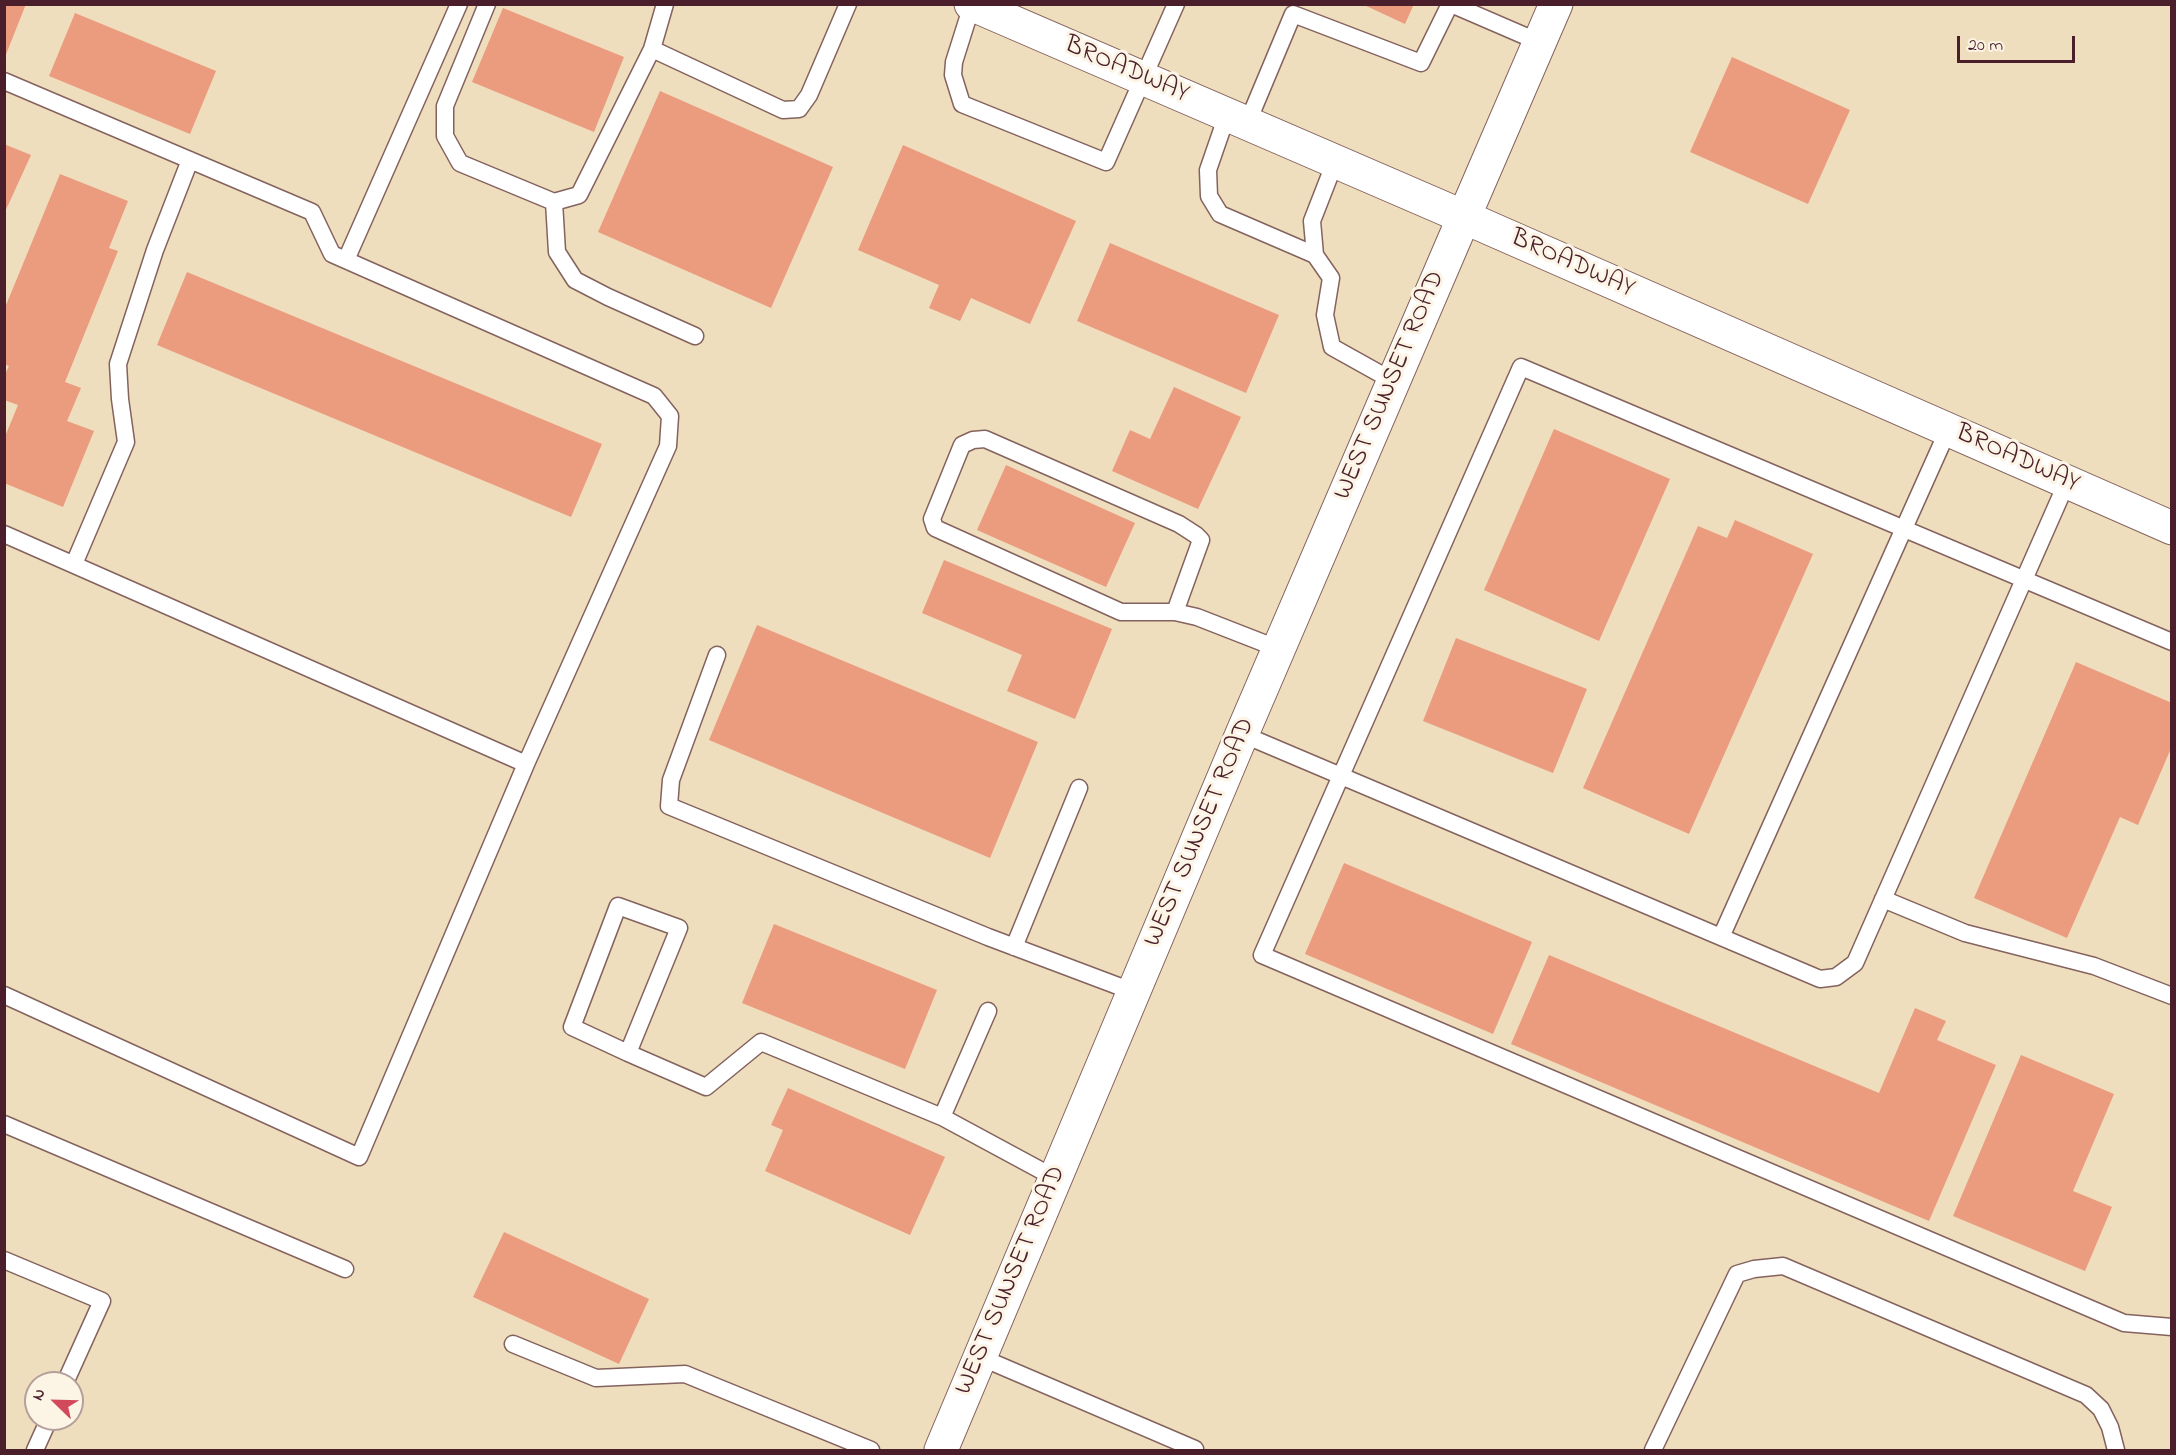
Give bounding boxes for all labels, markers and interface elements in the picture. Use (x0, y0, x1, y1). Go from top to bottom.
scale bar (1960, 24, 2078, 62)
street label: BROADWAY (1059, 31, 1193, 111)
text: 20 m (1968, 33, 2003, 59)
street label: BROADWAY (1505, 224, 1639, 306)
street label: WEST SUNSET ROAD (1329, 267, 1453, 505)
street label: BROADWAY (1950, 419, 2084, 501)
street label: WEST SUNSET ROAD (1139, 714, 1263, 952)
street label: WEST SUNSET ROAD (950, 1162, 1074, 1400)
north arrow (24, 1371, 84, 1431)
text: N (26, 1385, 52, 1404)

